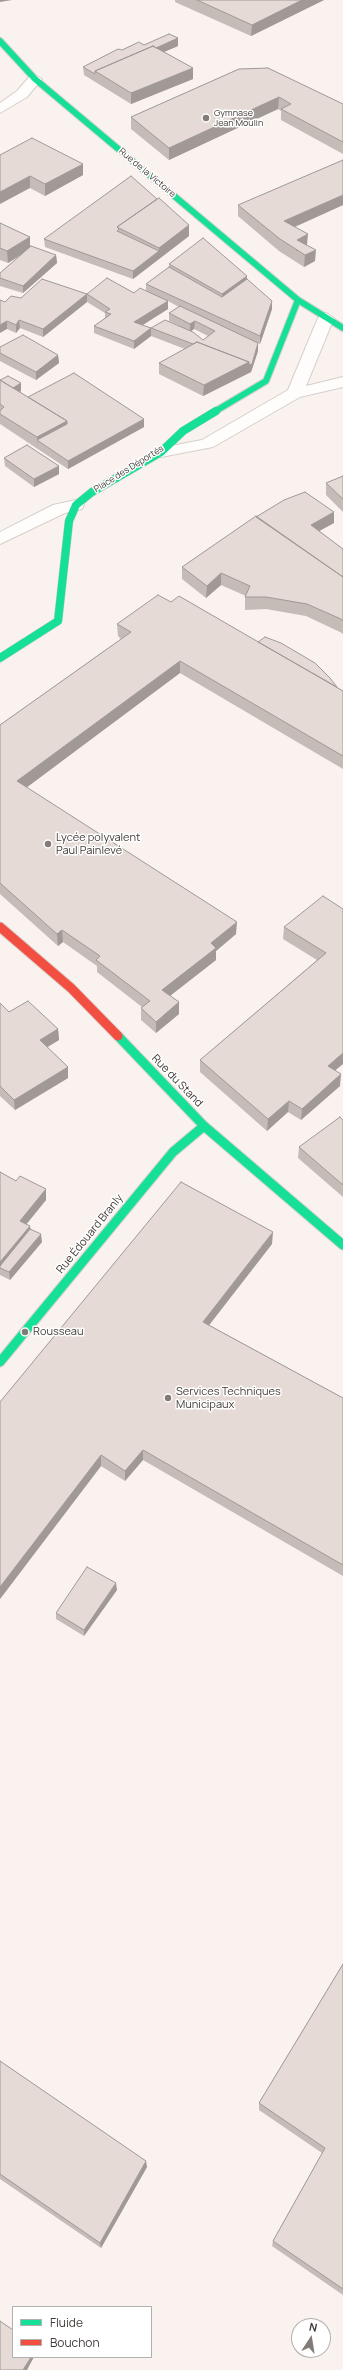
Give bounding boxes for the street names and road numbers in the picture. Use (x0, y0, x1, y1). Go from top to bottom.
street label: Rue de la Victoire (116, 146, 178, 200)
street label: Place des Déportés (92, 443, 166, 495)
street label: Rue du Stand (149, 1052, 205, 1110)
street label: Rue Édouard Branly (54, 1192, 126, 1276)

